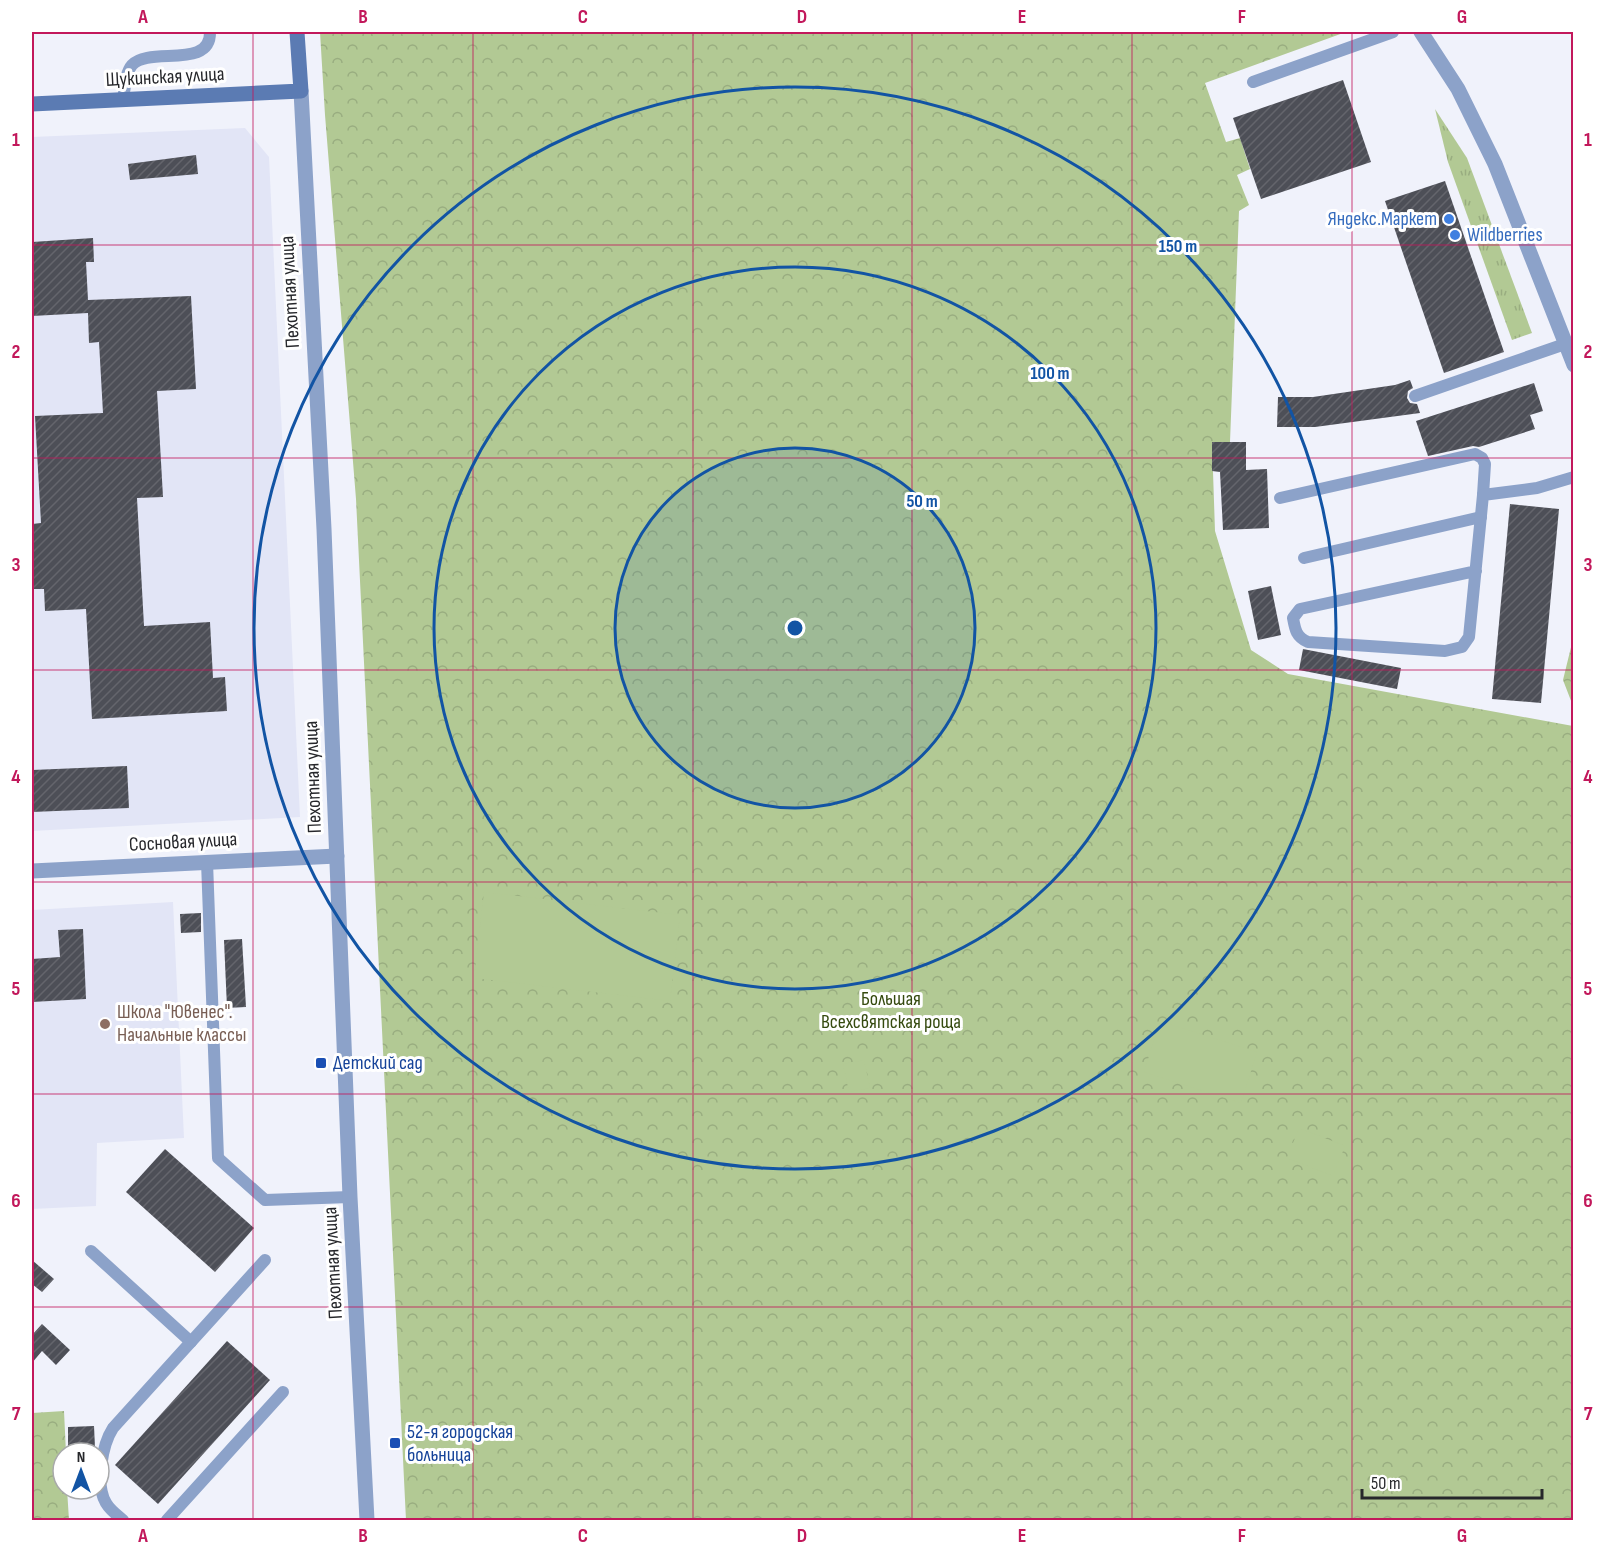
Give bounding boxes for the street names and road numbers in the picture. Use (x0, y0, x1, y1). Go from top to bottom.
street label: Щукинская улица (105, 62, 225, 92)
street label: Пехотная улица (275, 235, 305, 349)
street label: Пехотная улица (299, 720, 327, 834)
street label: Сосновая улица (128, 827, 238, 857)
street label: Пехотная улица (318, 1206, 348, 1320)

